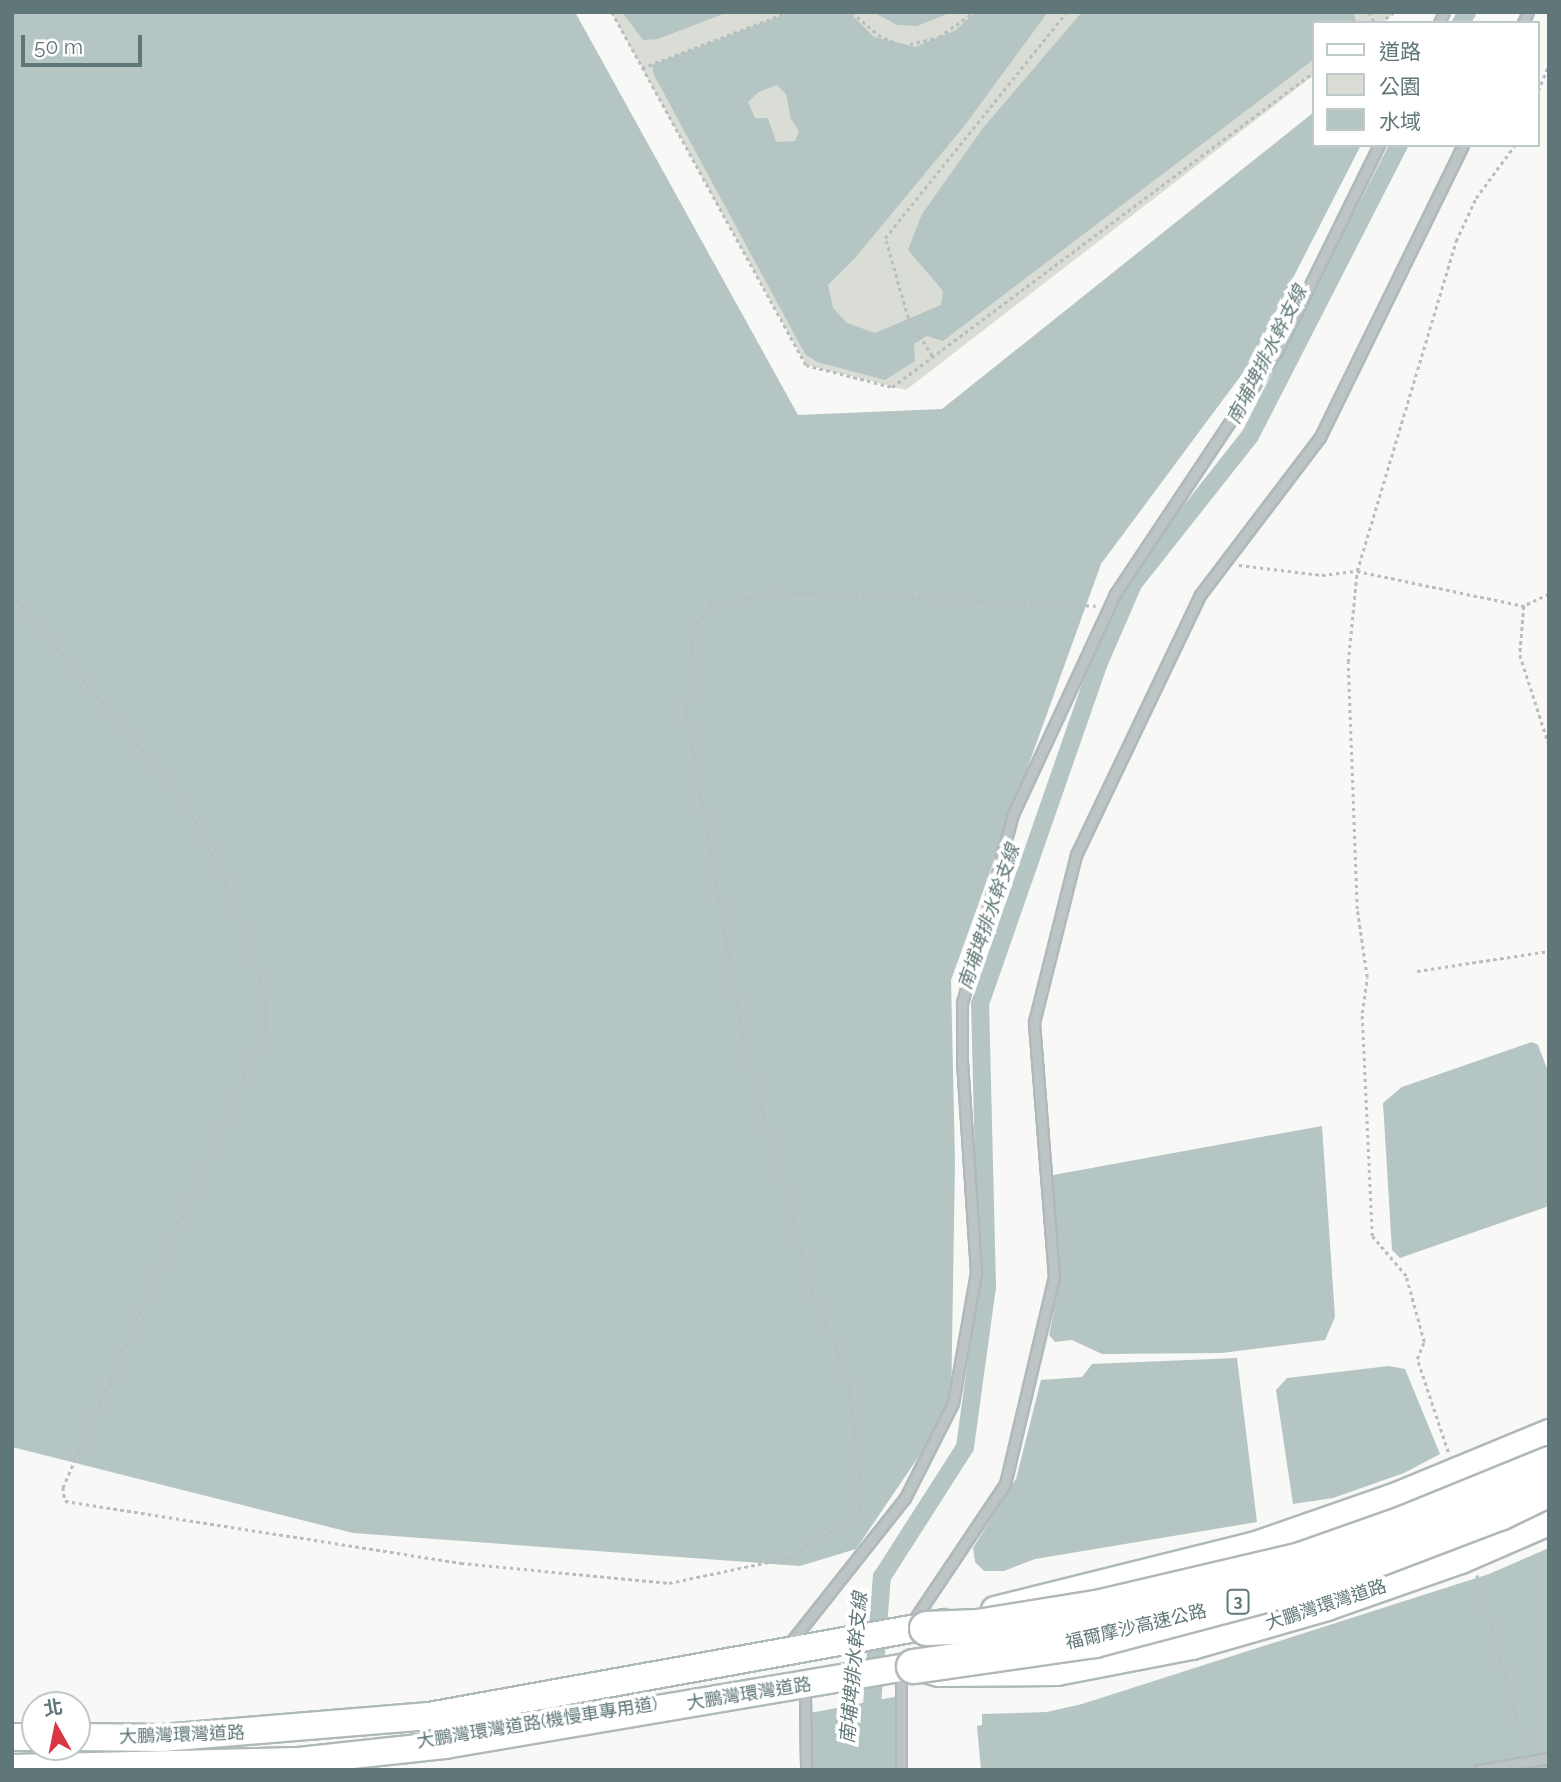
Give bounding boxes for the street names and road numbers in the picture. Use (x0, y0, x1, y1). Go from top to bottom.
street label: 大鵬灣環灣道路 (1263, 1575, 1389, 1635)
road number: 3 (1226, 1590, 1250, 1614)
street label: 福爾摩沙高速公路 (1063, 1600, 1209, 1654)
street label: 大鵬灣環灣道路 (685, 1673, 813, 1715)
street label: 大鵬灣環灣道路(機慢車專用道) (415, 1693, 659, 1753)
street label: 大鵬灣環灣道路 (119, 1722, 245, 1748)

